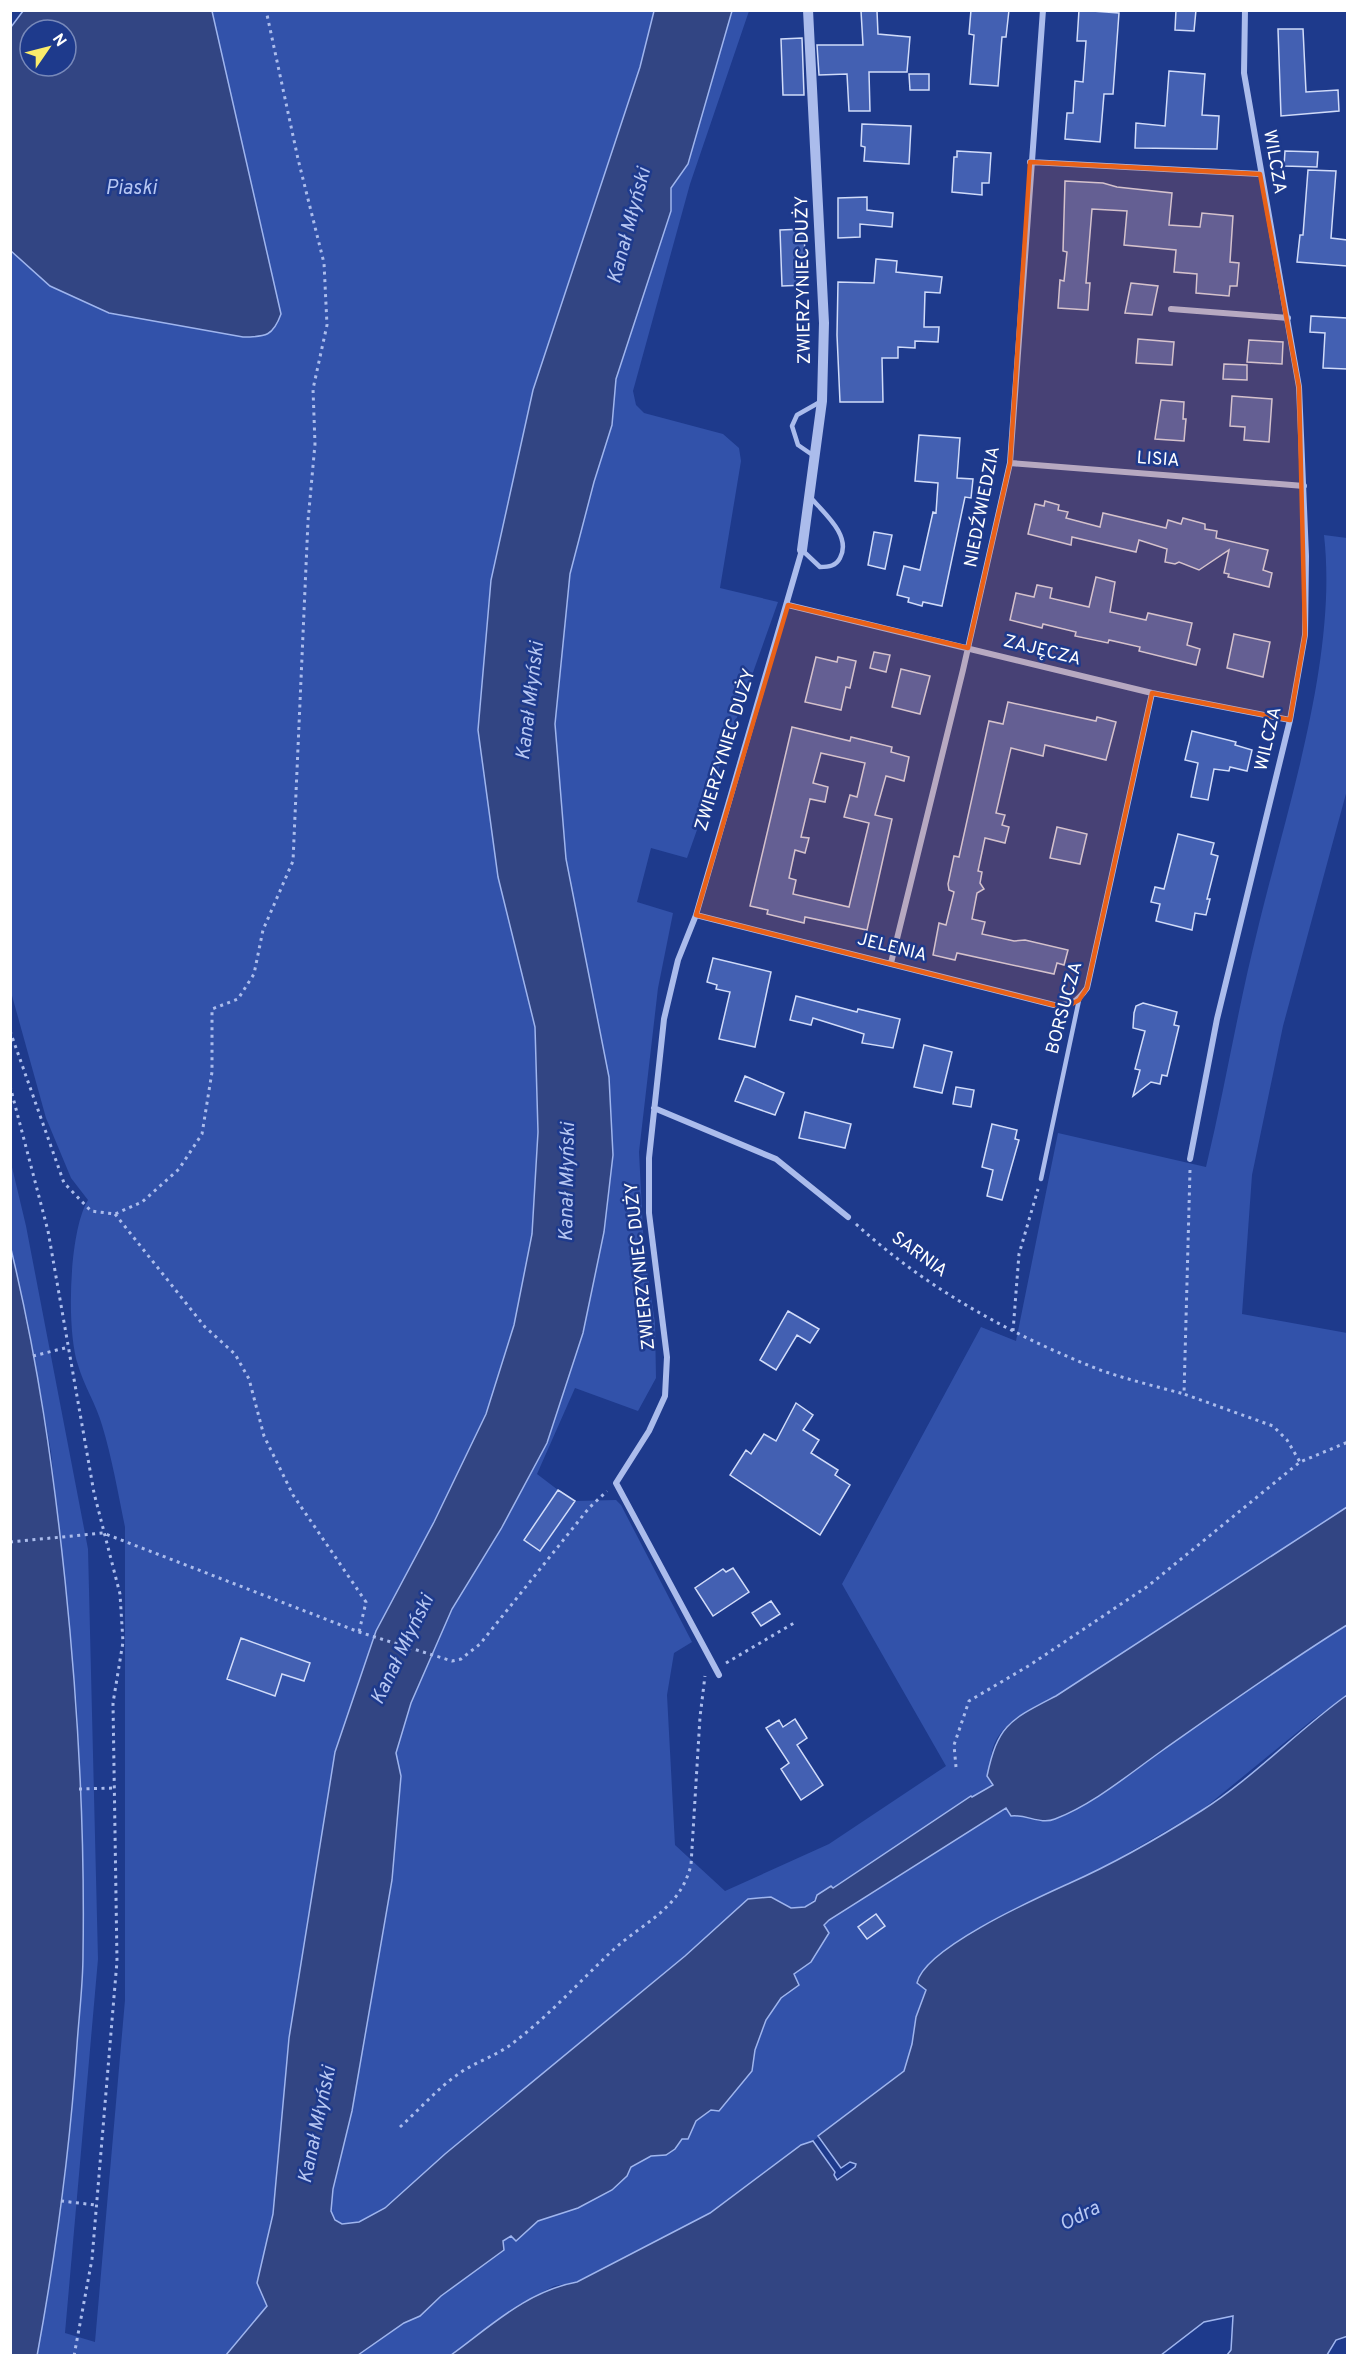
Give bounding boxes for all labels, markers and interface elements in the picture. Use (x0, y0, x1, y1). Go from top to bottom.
north arrow (18, 18, 78, 78)
text: N (47, 30, 70, 51)
street label: WILCZA (1257, 128, 1291, 196)
water label: Kanał Młyński (602, 164, 658, 287)
water label: Piaski (105, 176, 158, 202)
street label: ZWIERZYNIEC DUŻY (789, 195, 817, 365)
street label: NIEDŹWIEDZIA (958, 444, 1006, 570)
street label: LISIA (1136, 447, 1180, 473)
street label: ZAJĘCZA (1001, 630, 1083, 672)
water label: Kanał Młyński (511, 639, 551, 762)
street label: ZWIERZYNIEC DUŻY (688, 665, 762, 834)
street label: WILCZA (1250, 705, 1288, 773)
street label: JELENIA (855, 928, 929, 968)
street label: BORSUCZA (1042, 959, 1088, 1057)
water label: Kanał Młyński (554, 1121, 582, 1242)
street label: ZWIERZYNIEC DUŻY (619, 1181, 661, 1351)
street label: SARNIA (886, 1227, 952, 1283)
water label: Kanał Młyński (365, 1590, 441, 1709)
water label: Kanał Młyński (293, 2063, 343, 2186)
water label: Odra (1055, 2196, 1105, 2238)

